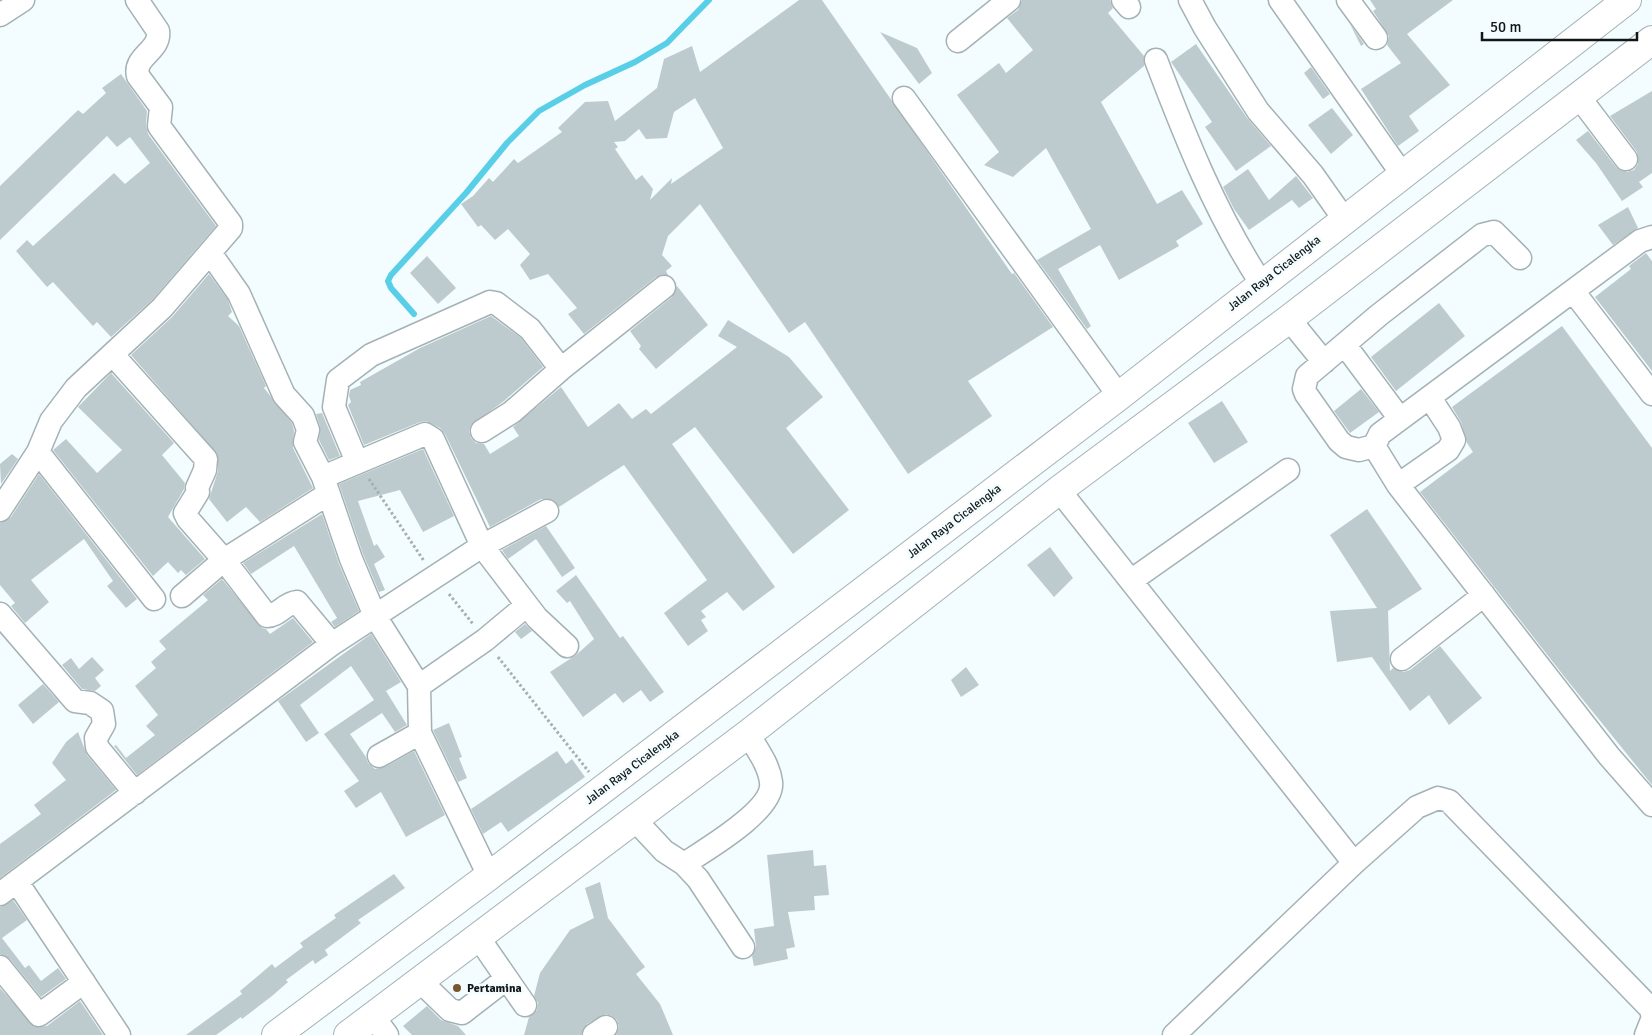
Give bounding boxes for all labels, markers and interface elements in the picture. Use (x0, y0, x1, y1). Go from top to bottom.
scale bar (1482, 10, 1637, 42)
text: 50 m (1490, 18, 1521, 36)
street label: Jalan Raya Cicalengka (1225, 232, 1324, 314)
street label: Jalan Raya Cicalengka (904, 481, 1004, 562)
street label: Jalan Raya Cicalengka (582, 727, 682, 808)
place label: Pertamina (467, 981, 522, 996)
marker: Pertamina (451, 982, 463, 994)

